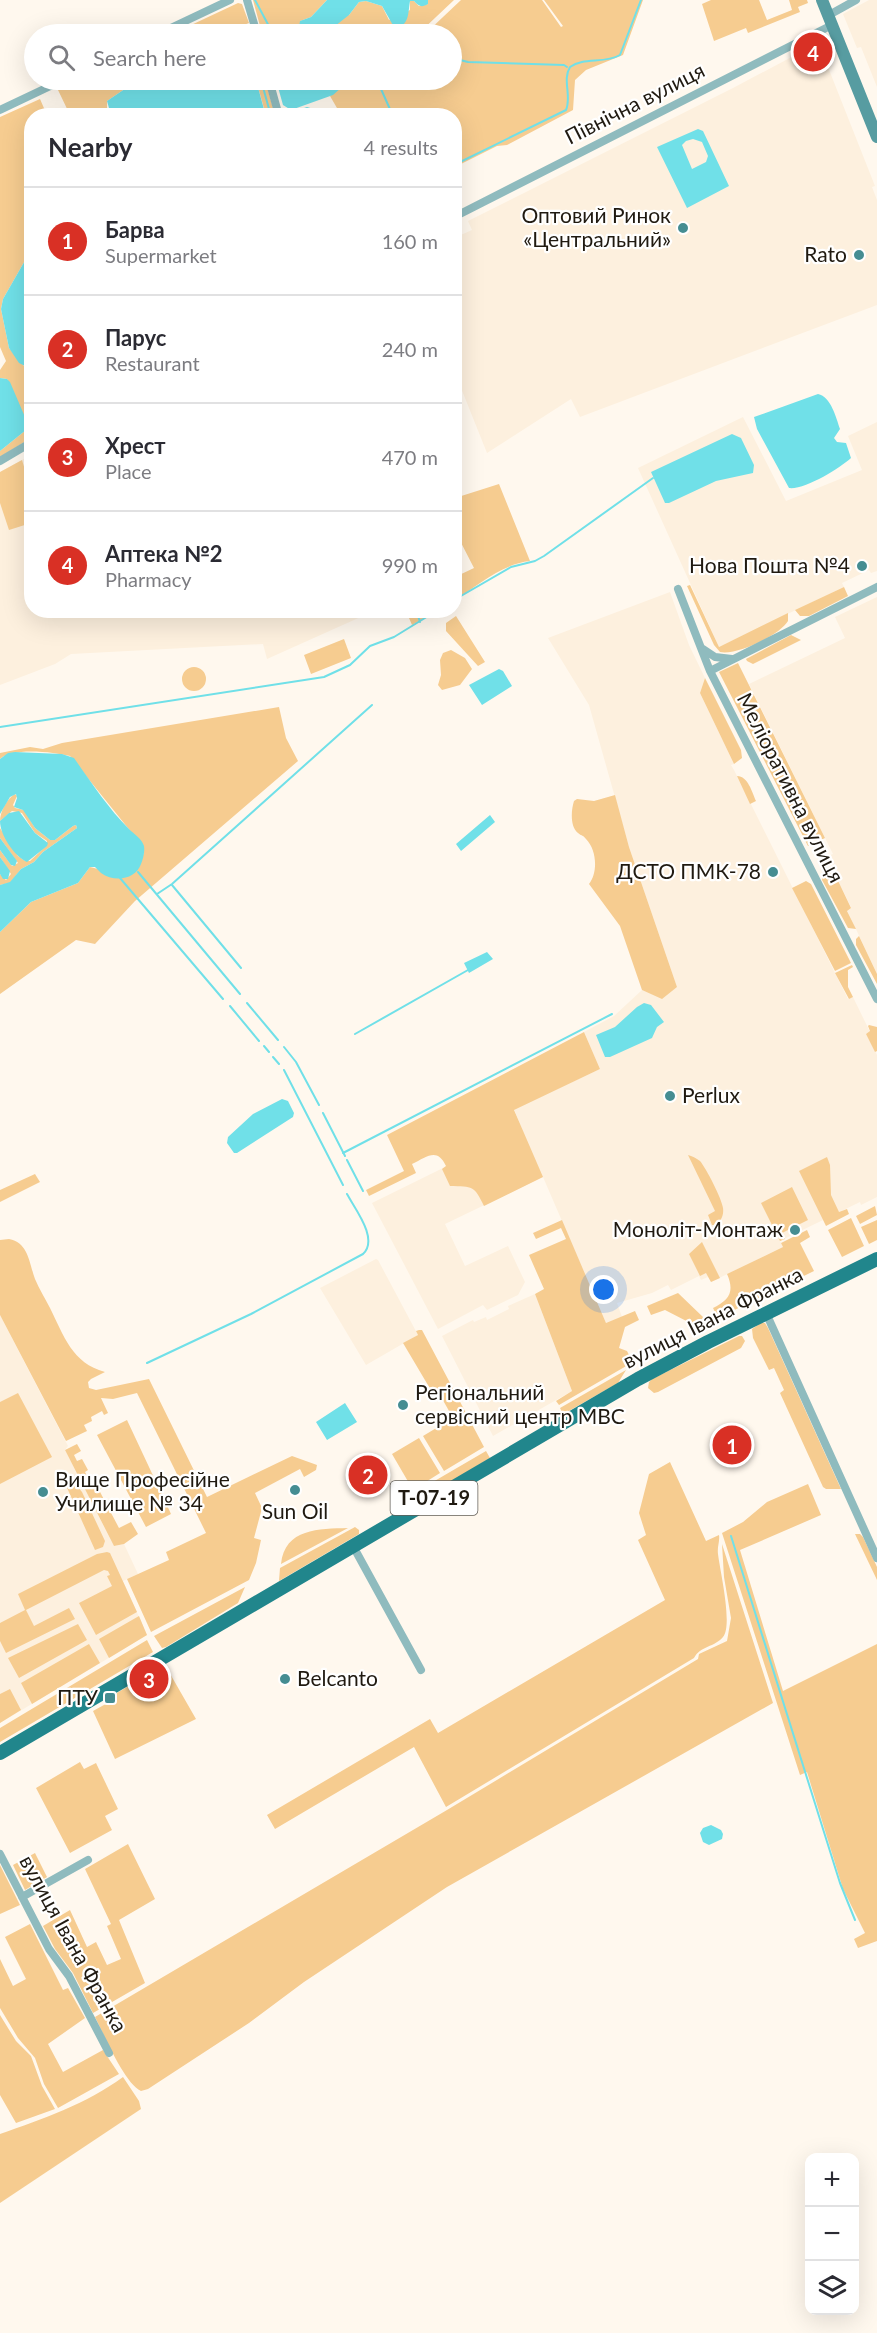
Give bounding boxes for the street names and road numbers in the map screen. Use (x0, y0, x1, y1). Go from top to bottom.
street label: Північна вулиця (560, 57, 708, 149)
street label: Меліоративна вулиця (733, 688, 850, 886)
street label: вулиця Івана Франка (618, 1260, 806, 1373)
road number: Т-07-19 (390, 1481, 478, 1515)
street label: вулиця Івана Франка (15, 1850, 133, 2036)

